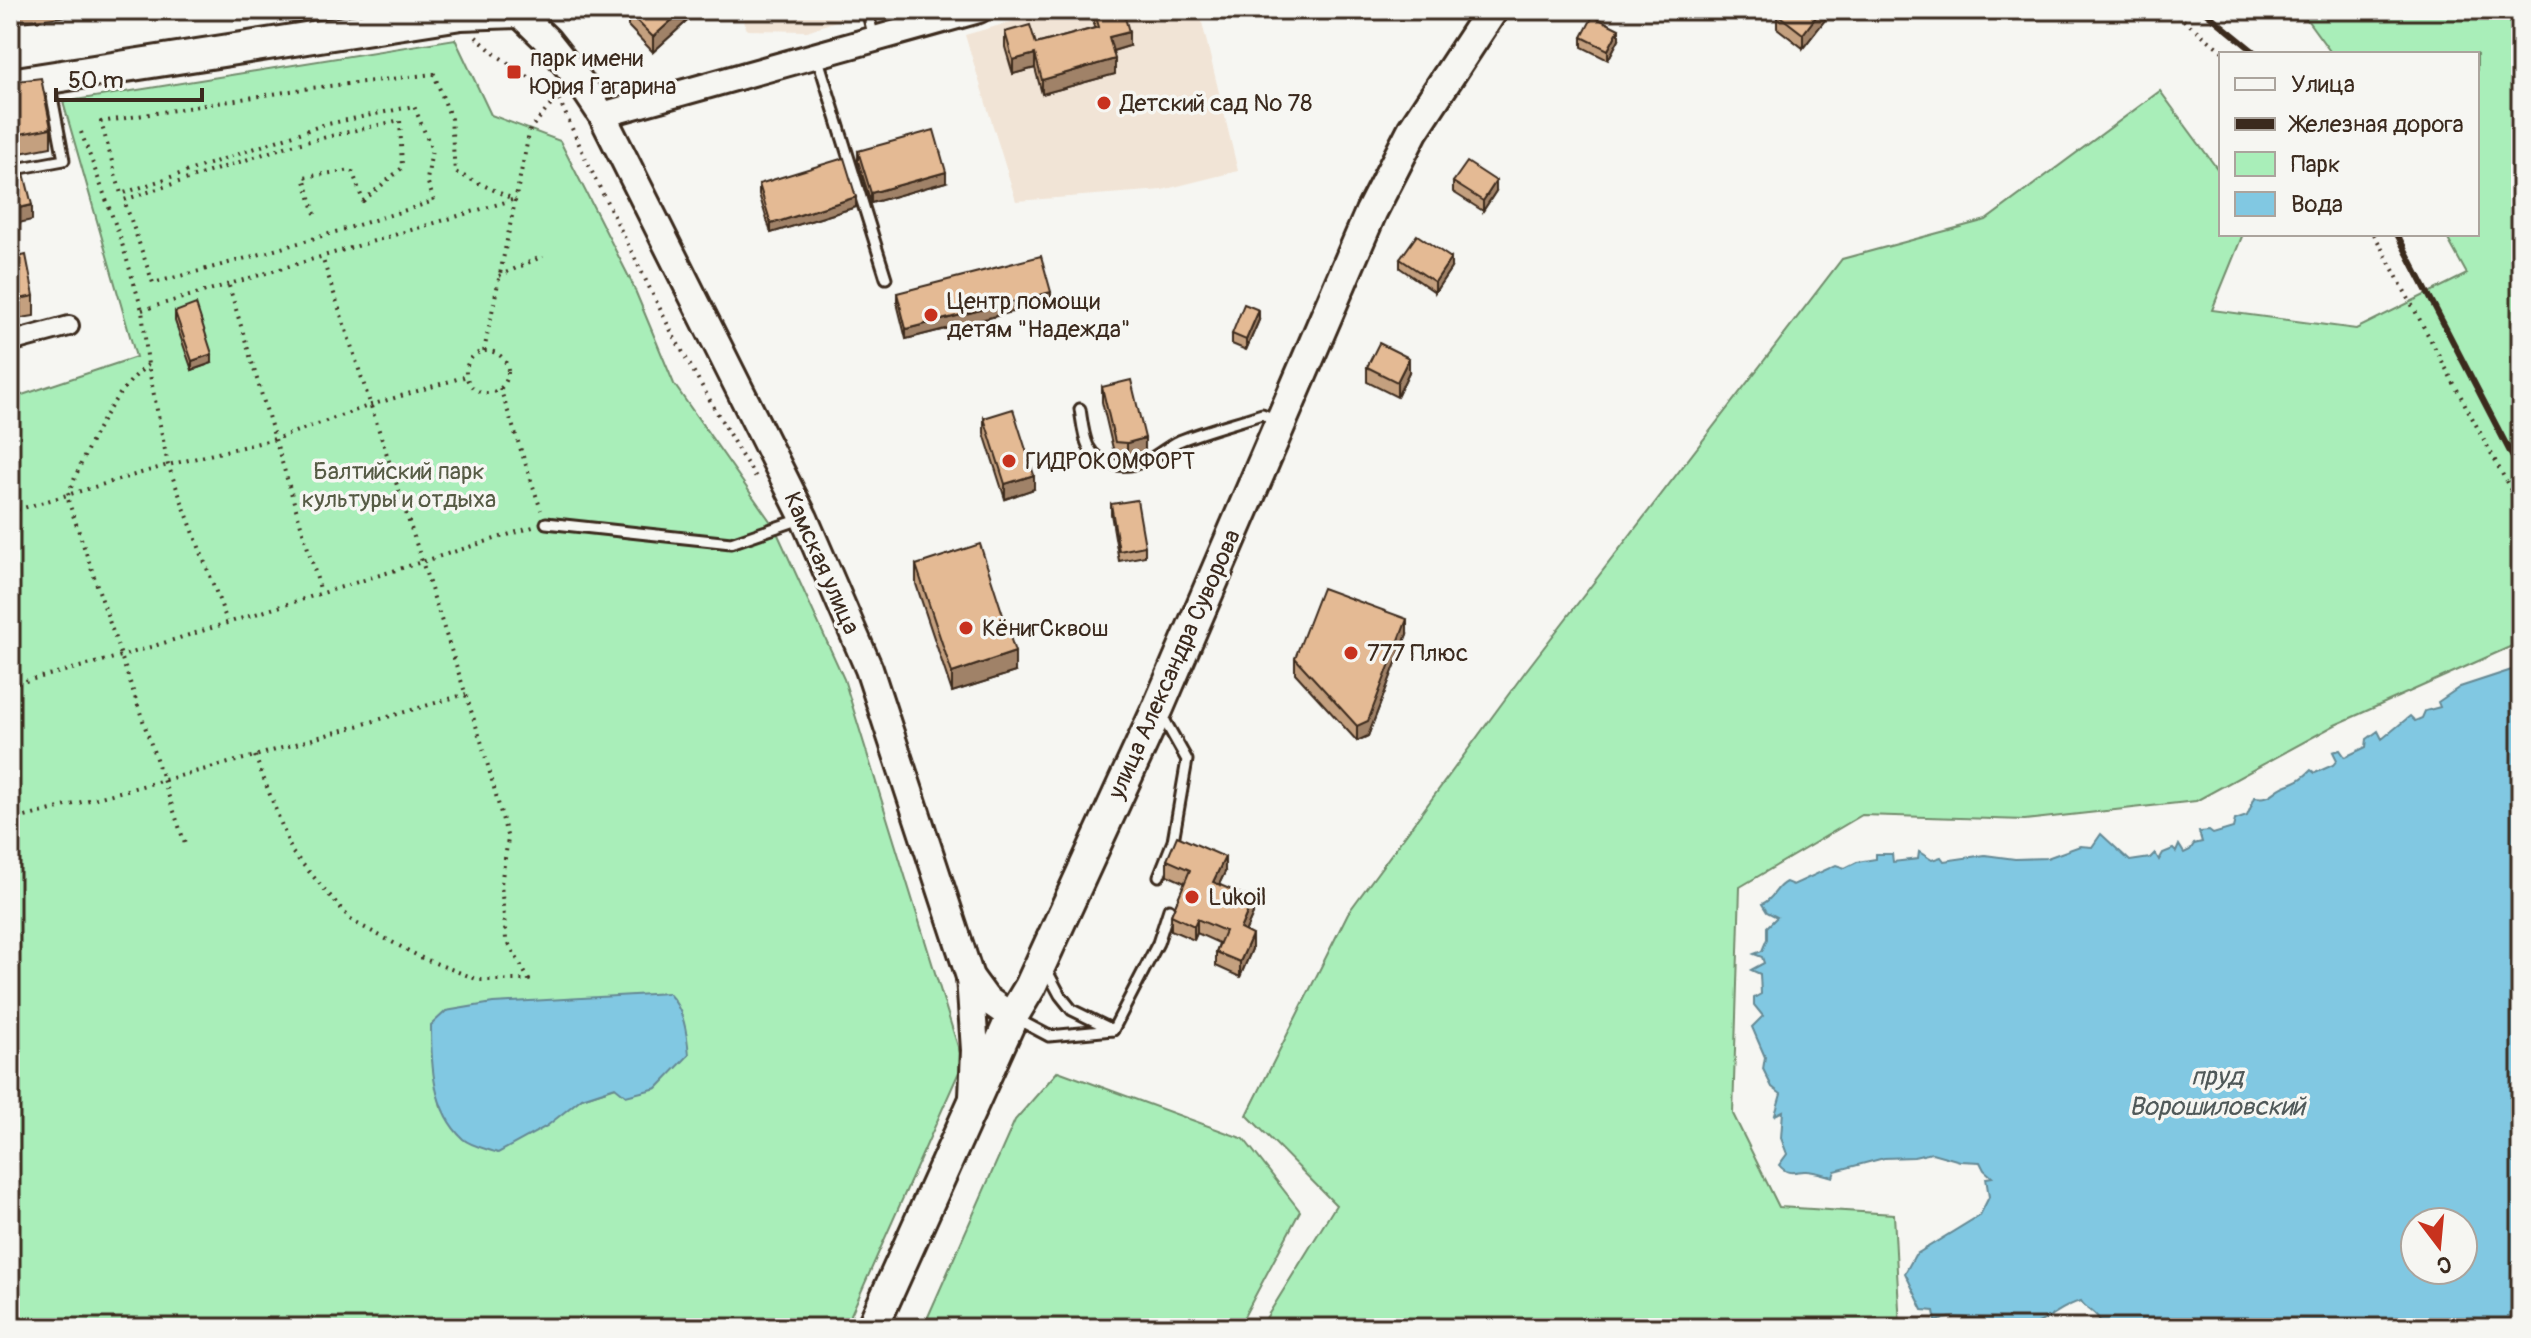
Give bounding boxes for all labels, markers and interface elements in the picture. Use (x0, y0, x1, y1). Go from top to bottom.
place label: парк имени Юрия Гагарина (530, 44, 676, 101)
scale bar (56, 52, 202, 102)
legend (2219, 52, 2479, 236)
marker: парк имени Юрия Гагарина (505, 63, 523, 81)
text: 50 m (68, 66, 124, 95)
text: Улица (2291, 70, 2355, 99)
place label: Детский сад № 78 (1119, 89, 1312, 118)
marker: Детский сад № 78 (1095, 94, 1113, 112)
text: Железная дорога (2287, 110, 2464, 139)
text: Парк (2291, 150, 2340, 179)
text: Вода (2291, 190, 2343, 219)
place label: Центр помощи детям "Надежда" (947, 287, 1131, 344)
marker: Центр помощи детям "Надежда" (922, 306, 940, 324)
place label: ГИДРОКОМФОРТ (1025, 447, 1195, 476)
marker: ГИДРОКОМФОРТ (1000, 452, 1018, 470)
park label: Балтийский парк культуры и отдыха (302, 457, 496, 514)
street label: Камская улица (777, 488, 866, 639)
street label: улица Александра Суворова (1101, 525, 1247, 804)
place label: КёнигСквош (982, 614, 1108, 643)
marker: КёнигСквош (957, 619, 975, 637)
place label: 777 Плюс (1367, 639, 1468, 668)
marker: 777 Плюс (1342, 644, 1360, 662)
place label: Lukoil (1208, 883, 1267, 912)
marker: Lukoil (1183, 888, 1201, 906)
water label: пруд Ворошиловский (2129, 1061, 2308, 1123)
north arrow (2399, 1206, 2479, 1286)
text: С (2433, 1249, 2455, 1280)

